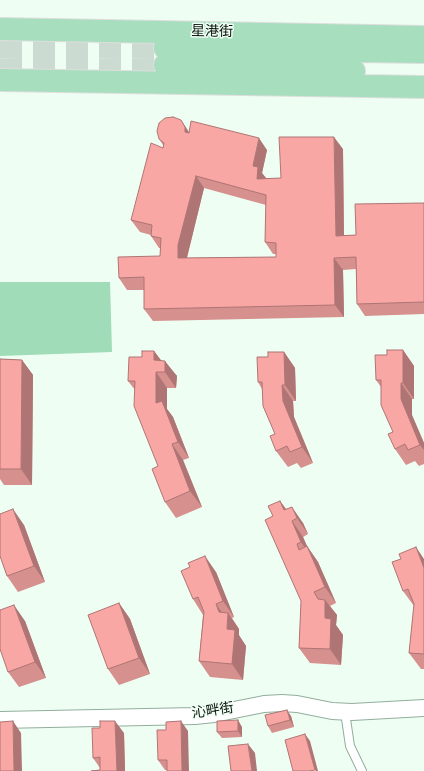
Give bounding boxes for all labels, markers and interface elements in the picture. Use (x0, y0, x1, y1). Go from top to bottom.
street label: 星港街 (191, 24, 233, 42)
street label: 沁畔街 (191, 701, 235, 723)

